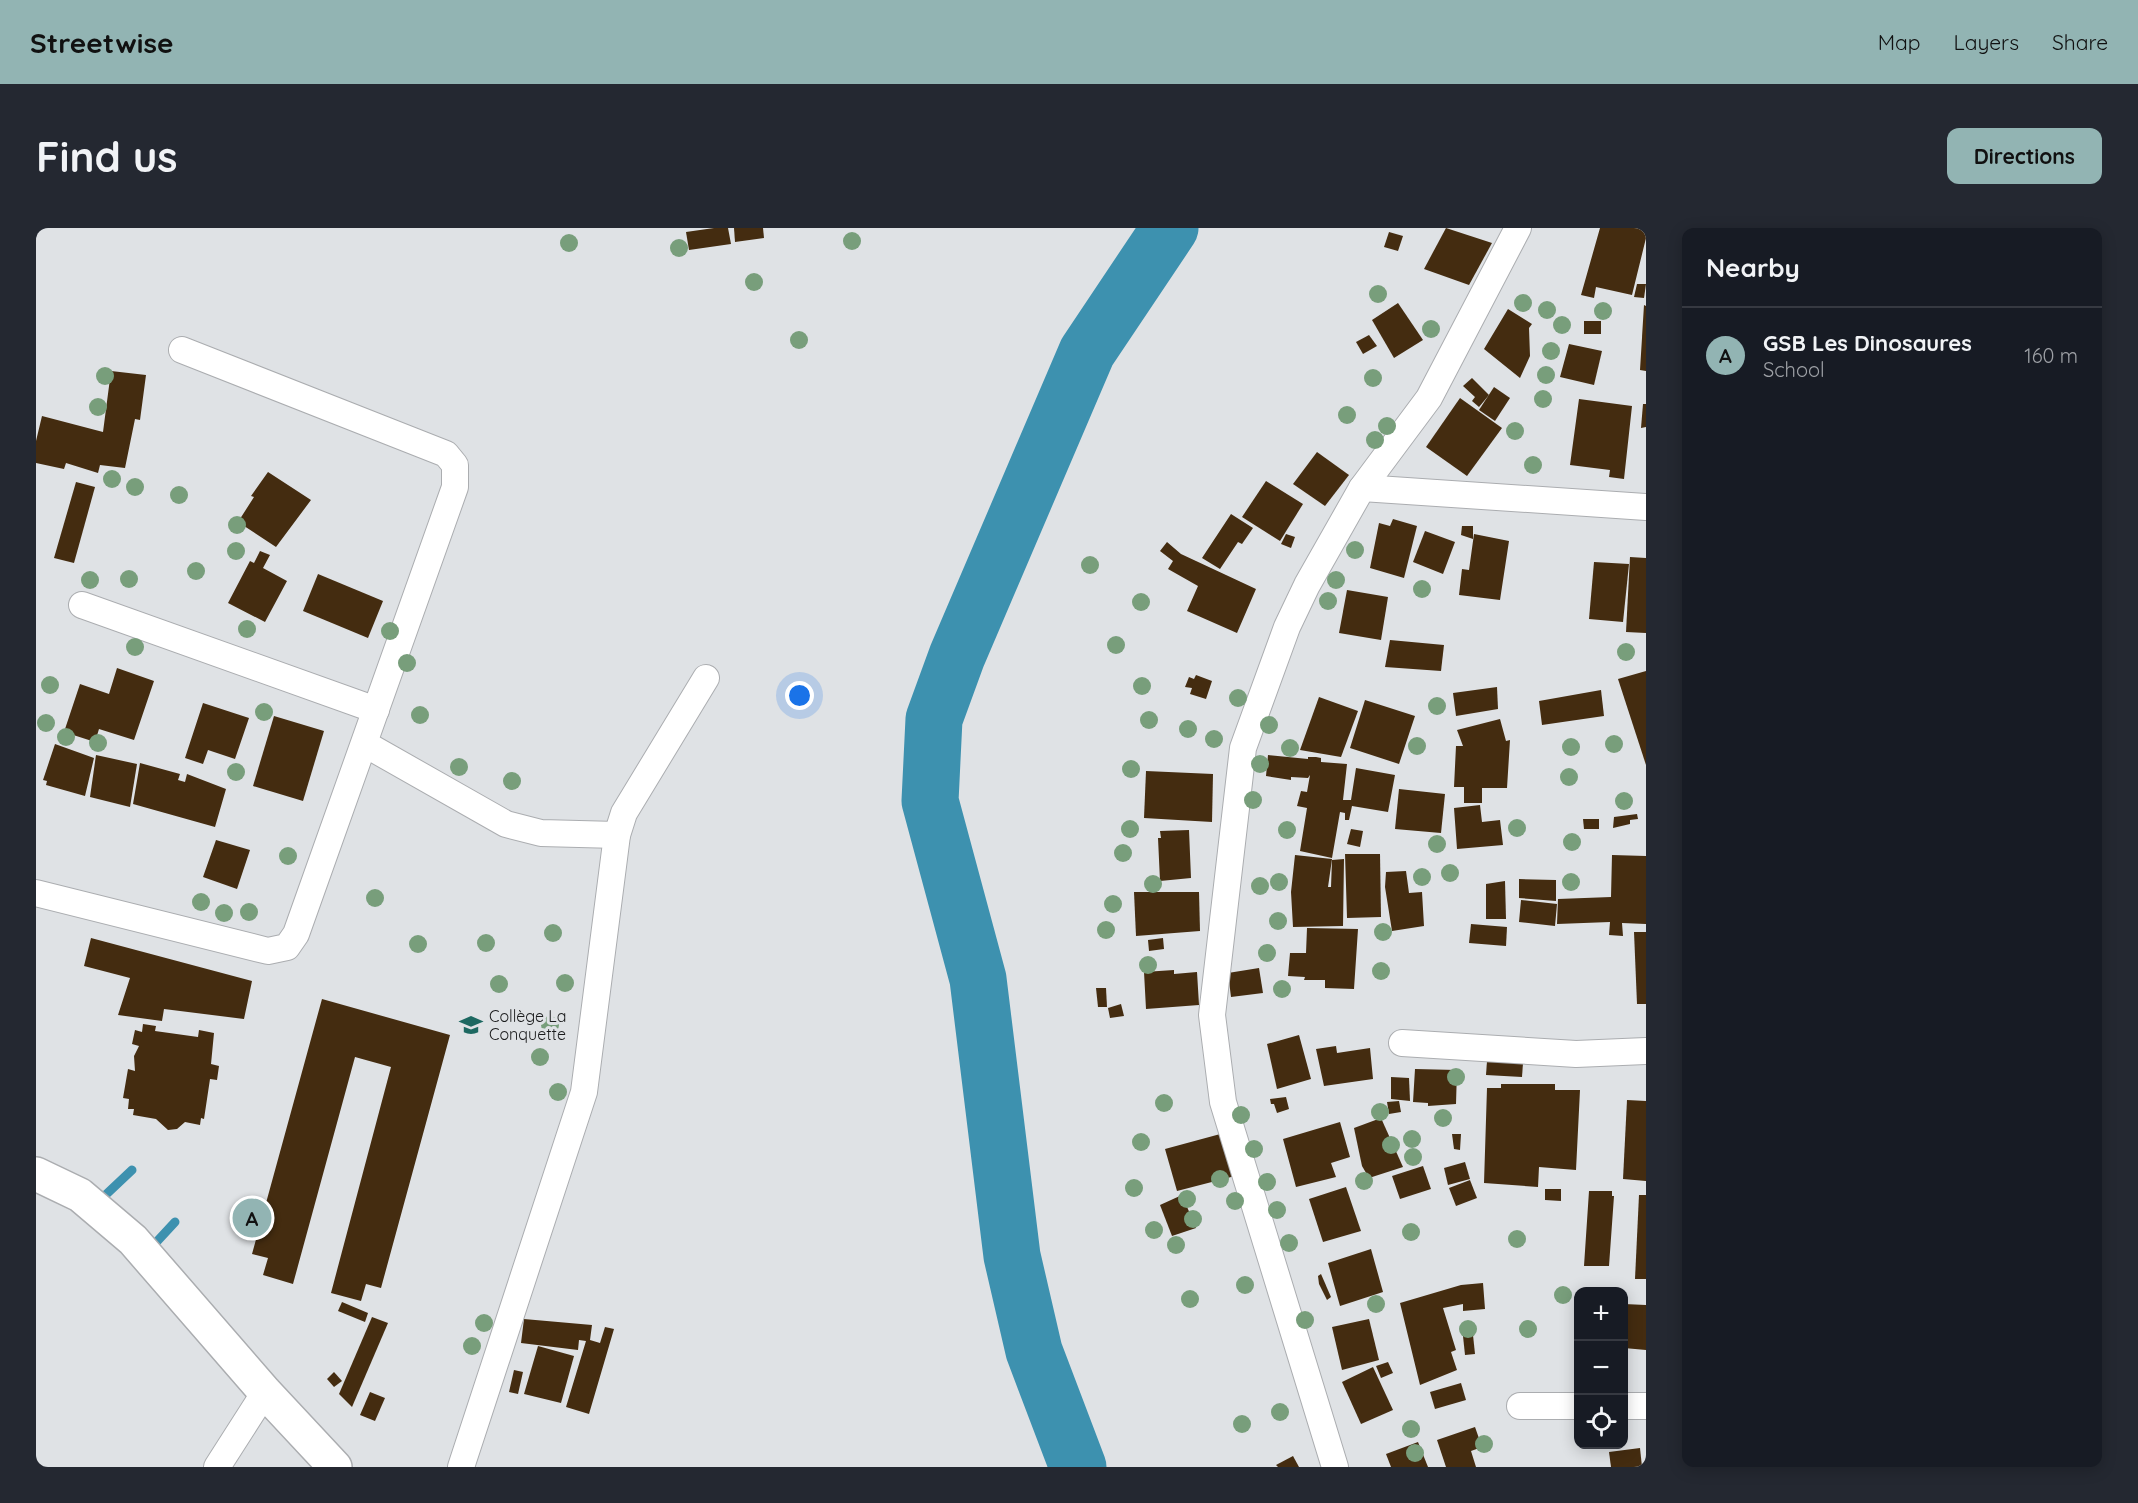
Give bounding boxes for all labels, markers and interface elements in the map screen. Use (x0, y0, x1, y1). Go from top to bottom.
text: Streetwise (30, 25, 173, 60)
text: Map (1878, 29, 1921, 55)
text: Layers (1954, 29, 2019, 55)
text: Share (2052, 29, 2108, 55)
button: Directions (1947, 128, 2102, 184)
text: Find us (36, 130, 178, 183)
text: Nearby (1706, 251, 1800, 284)
text: GSB Les Dinosaures (1763, 329, 1972, 357)
text: A (1719, 343, 1732, 368)
text: 160 m (2024, 343, 2078, 368)
text: School (1763, 357, 1825, 382)
your location (785, 681, 814, 710)
place label: Collège La Conquette (489, 1006, 567, 1044)
school or university icon: Collège La Conquette (458, 1012, 484, 1038)
pin: A (232, 1196, 272, 1240)
map controls (1574, 1287, 1628, 1449)
button: + (1574, 1287, 1628, 1341)
button: − (1574, 1341, 1628, 1395)
button: locate (1574, 1395, 1628, 1449)

